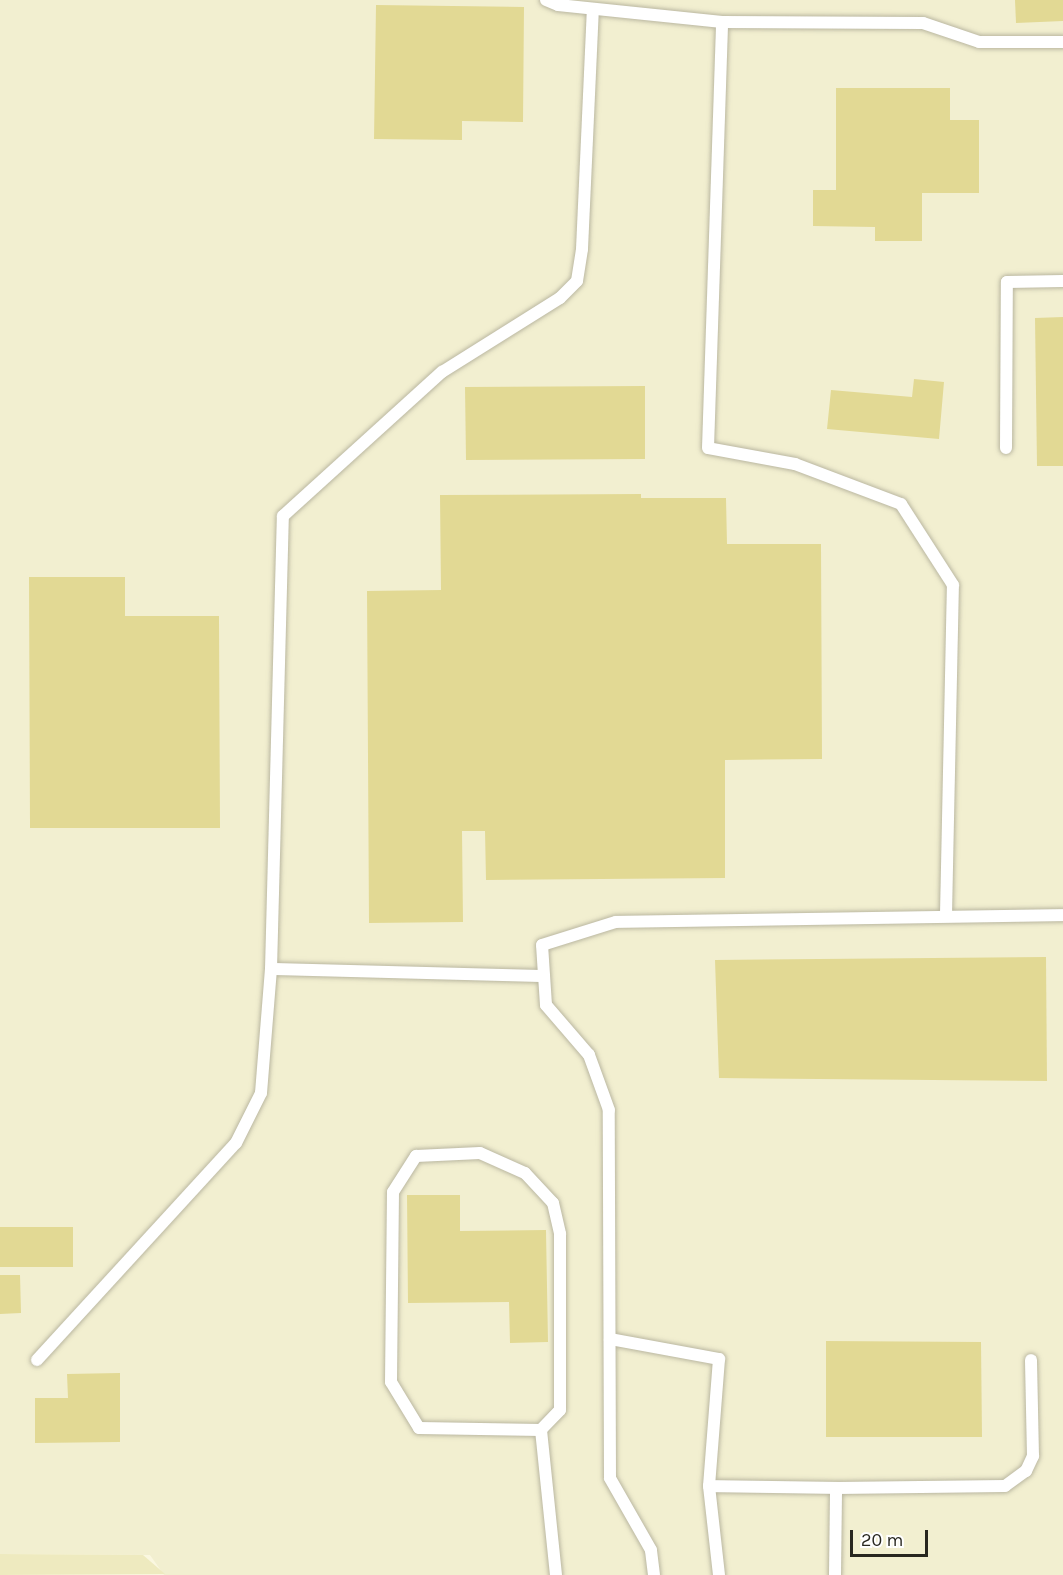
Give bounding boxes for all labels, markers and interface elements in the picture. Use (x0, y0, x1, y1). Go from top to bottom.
scale bar (853, 1518, 931, 1556)
text: 20 m (861, 1529, 903, 1551)

